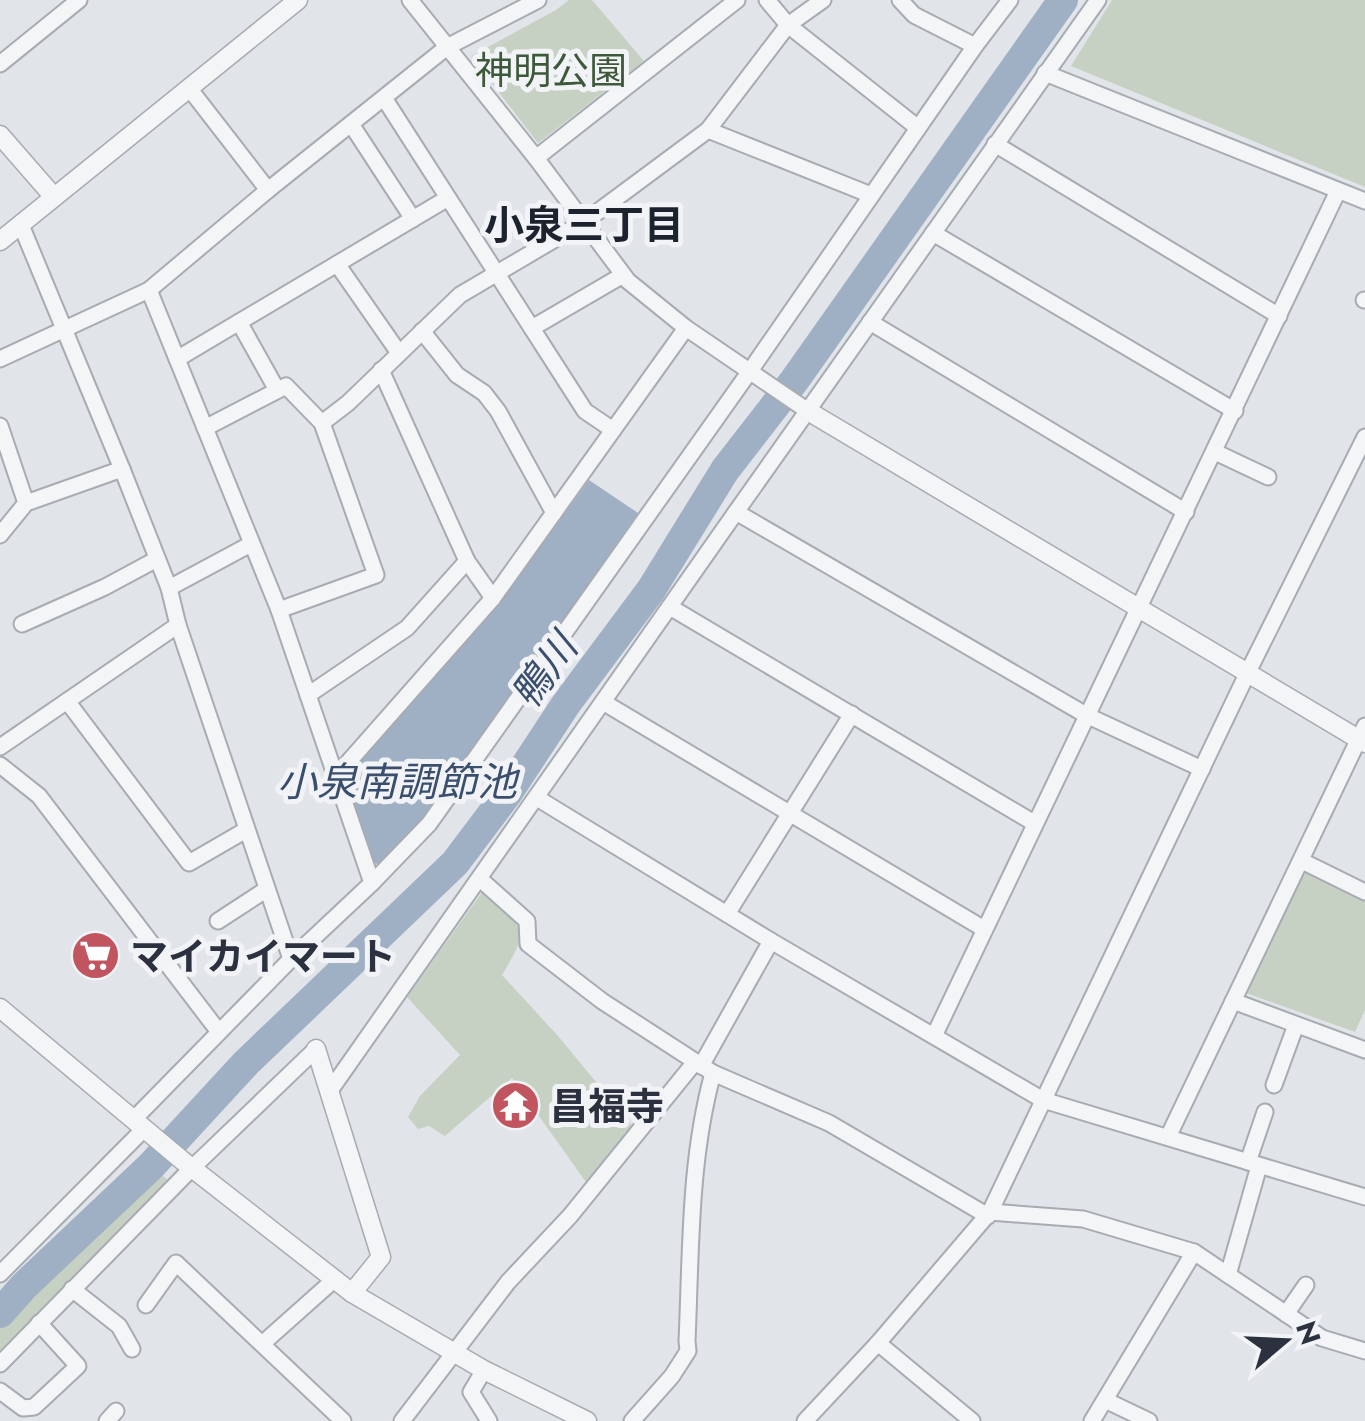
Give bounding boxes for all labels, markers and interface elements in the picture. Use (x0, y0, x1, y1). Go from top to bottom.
park label: 神明公園 (475, 43, 627, 98)
district label: 小泉三丁目 (484, 196, 684, 254)
water label: 鴨川 (497, 618, 593, 720)
water label: 小泉南調節池 (277, 753, 521, 811)
place label: マイカイマート (130, 929, 396, 984)
supermarket icon: マイカイマート (69, 930, 121, 982)
place label: 昌福寺 (550, 1079, 664, 1134)
temple icon: 昌福寺 (489, 1080, 541, 1132)
north arrow (1235, 1291, 1335, 1391)
text: N (1285, 1316, 1331, 1350)

